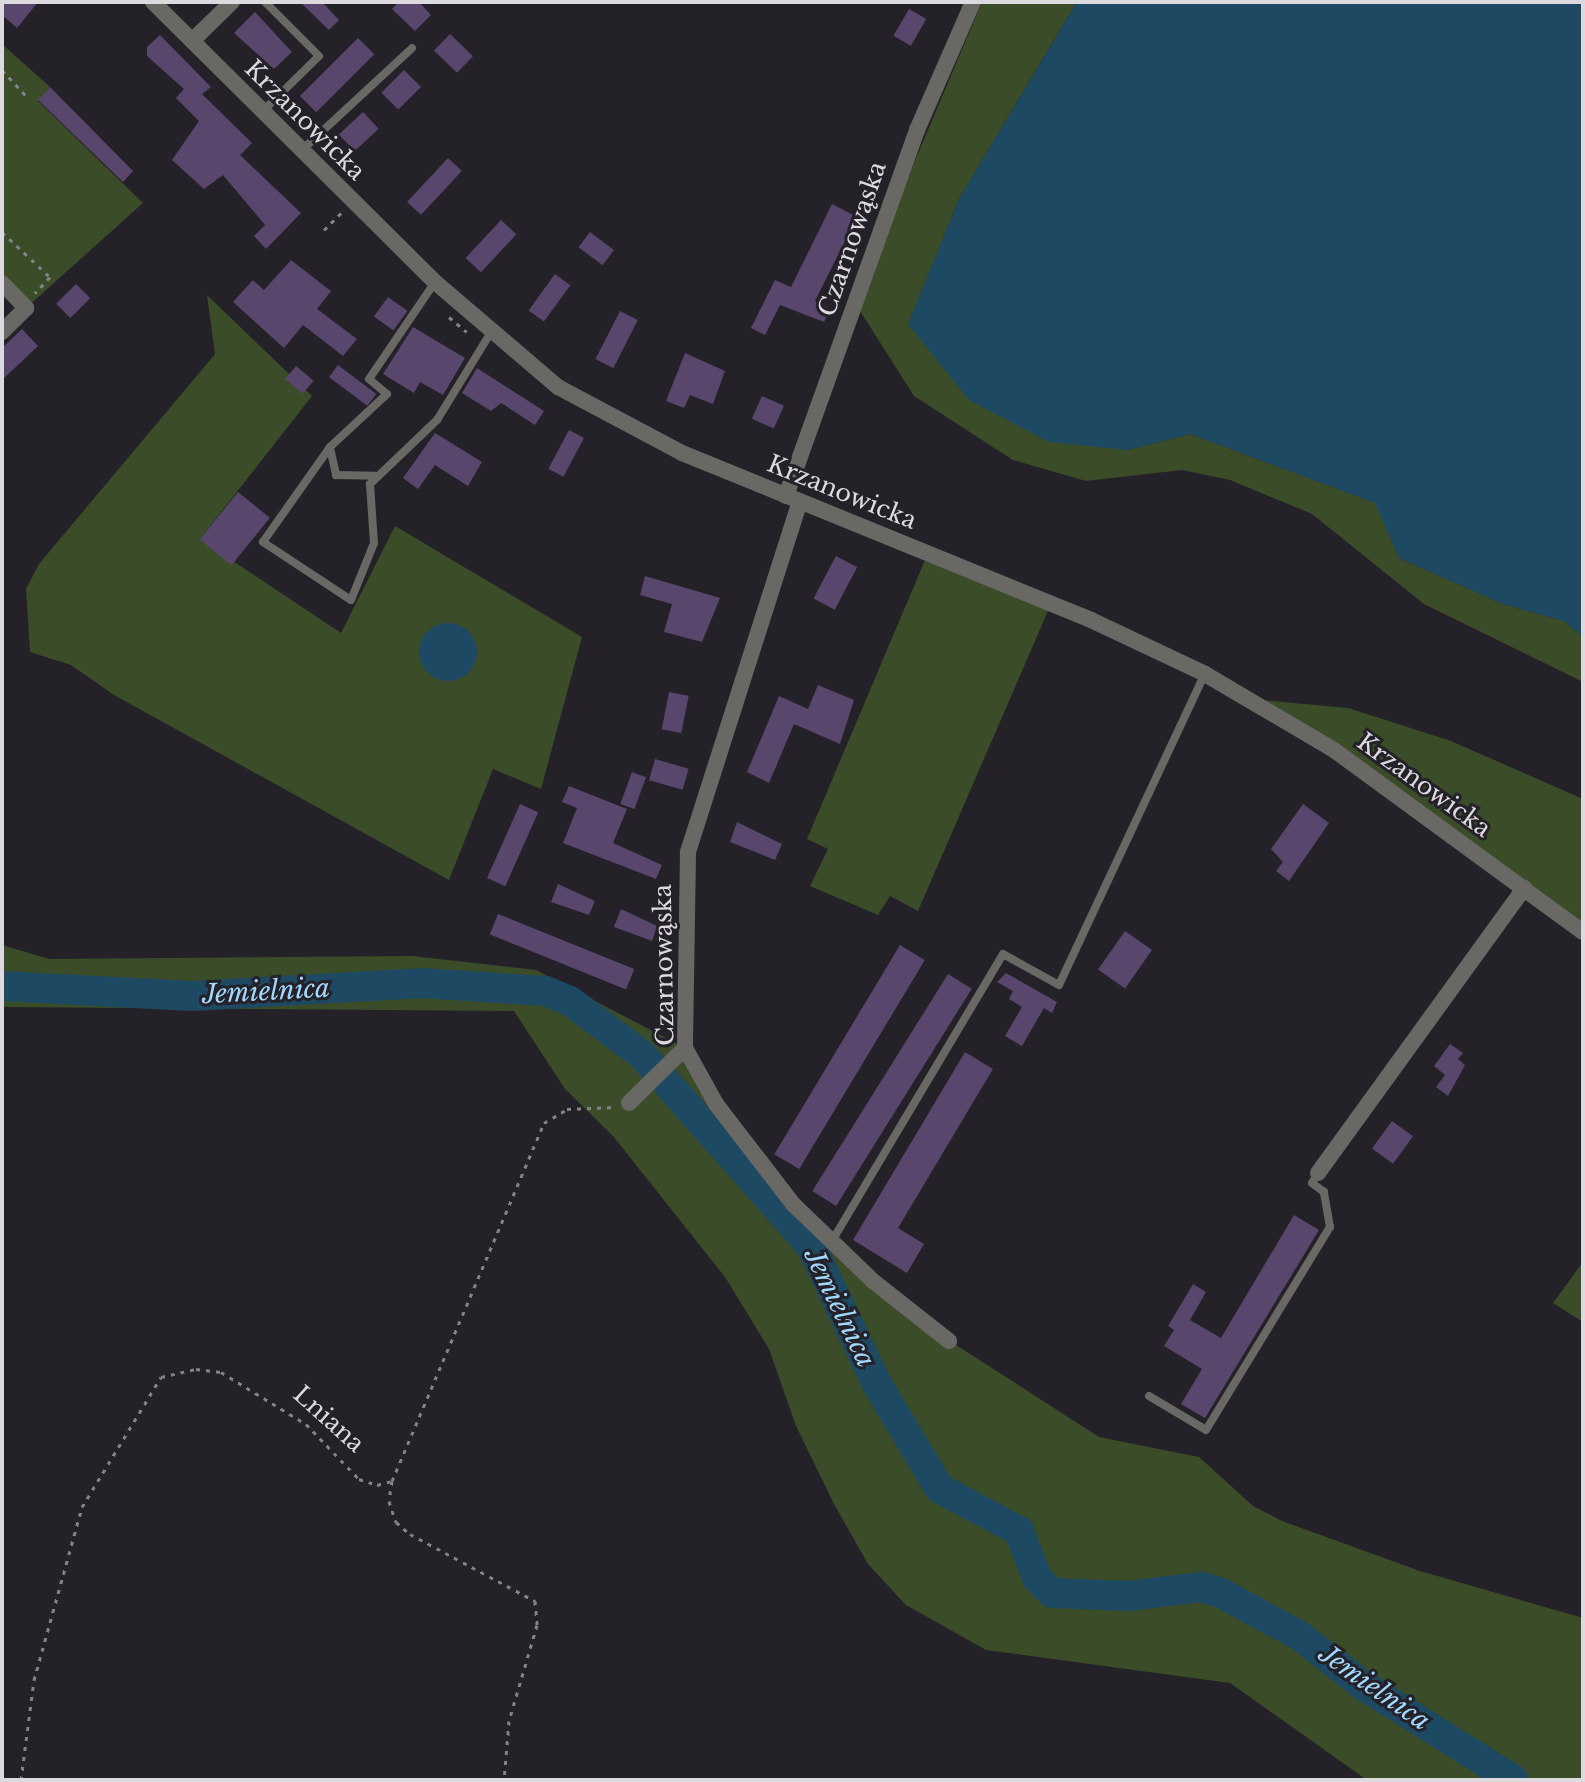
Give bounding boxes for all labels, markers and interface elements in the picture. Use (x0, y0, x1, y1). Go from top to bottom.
street label: Krzanowicka (239, 54, 371, 186)
street label: Czarnowąska (812, 158, 892, 320)
street label: Krzanowicka (763, 449, 921, 535)
street label: Krzanowicka (1352, 727, 1496, 843)
street label: Czarnowąska (648, 884, 680, 1046)
water label: Jemielnica (201, 973, 331, 1011)
water label: Jemielnica (797, 1244, 881, 1372)
street label: Lniana (288, 1380, 370, 1458)
water label: Jemielnica (1313, 1639, 1435, 1737)

